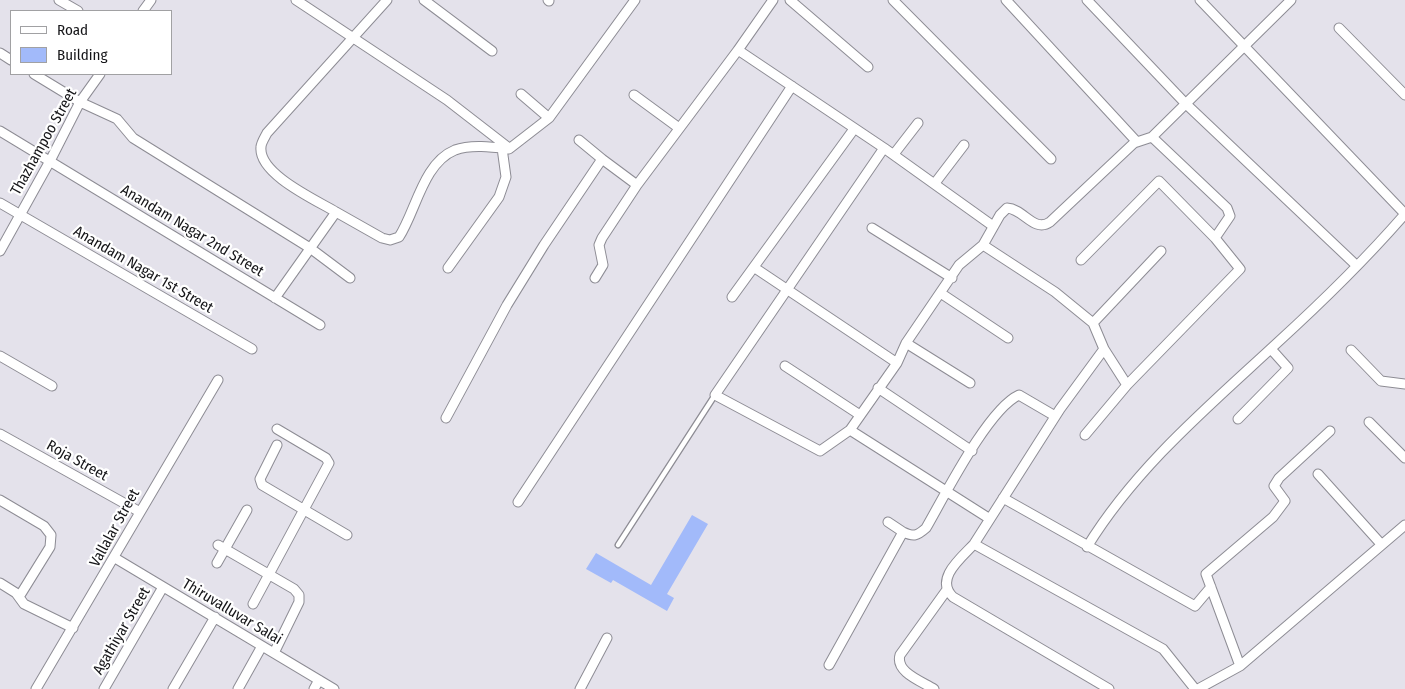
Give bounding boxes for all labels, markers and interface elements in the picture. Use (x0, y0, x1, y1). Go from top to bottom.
legend (10, 10, 172, 75)
text: Road (57, 21, 88, 39)
text: Building (57, 46, 108, 64)
street label: Thazhampoo Street (7, 86, 81, 198)
street label: Anandam Nagar 2nd Street (117, 181, 267, 281)
street label: Anandam Nagar 1st Street (70, 223, 216, 317)
street label: Roja Street (43, 437, 111, 485)
street label: Vallalar Street (86, 486, 144, 570)
street label: Thiruvalluvar Salai (179, 575, 285, 649)
street label: Agathiyar Street (90, 584, 154, 678)

